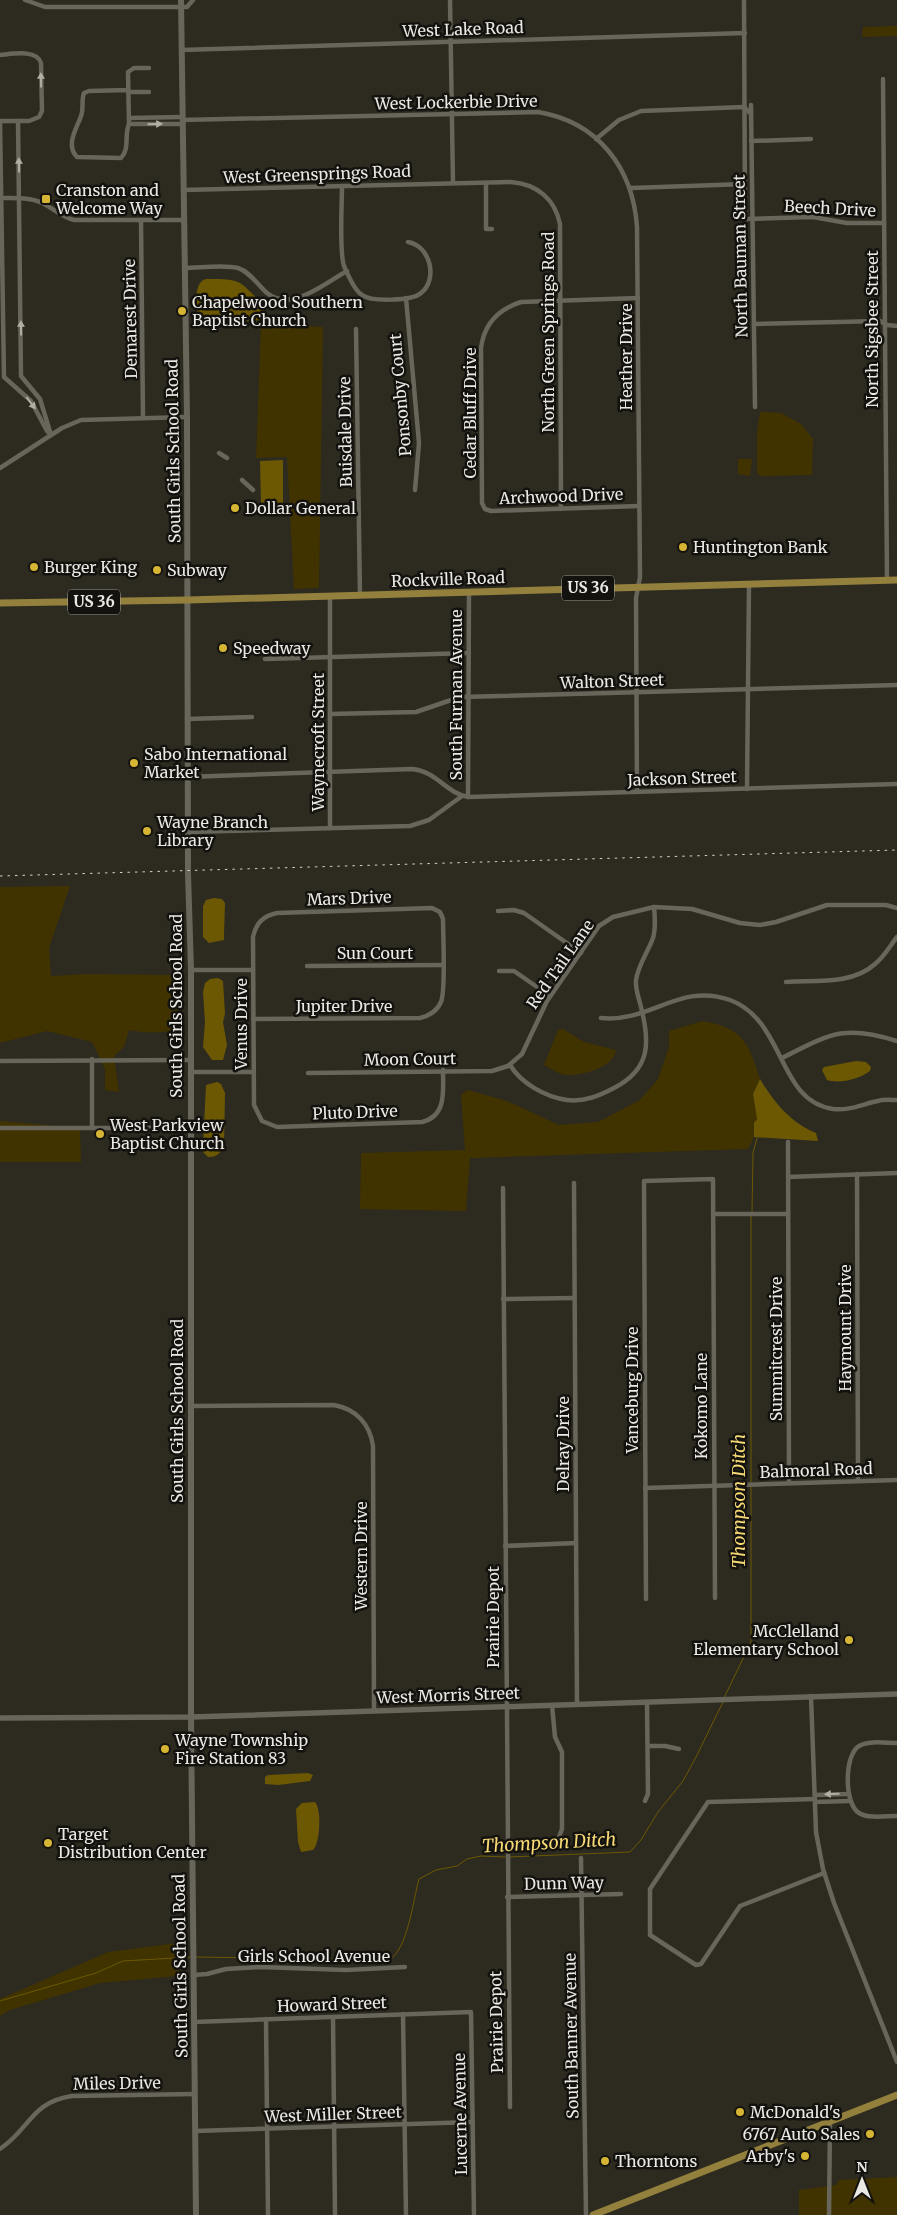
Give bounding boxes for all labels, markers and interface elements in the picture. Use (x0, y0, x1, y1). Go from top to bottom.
street label: West Lake Road (401, 17, 524, 41)
one-way arrow (37, 72, 45, 88)
street label: West Lockerbie Drive (373, 91, 538, 113)
one-way arrow (148, 120, 164, 128)
one-way arrow (14, 157, 22, 173)
street label: West Greensprings Road (222, 161, 412, 187)
street label: North Bauman Street (729, 173, 751, 338)
place label: Cranston and Welcome Way (55, 180, 163, 218)
marker: Cranston and Welcome Way (40, 193, 52, 205)
street label: Beech Drive (783, 196, 877, 220)
street label: North Green Springs Road (538, 231, 558, 432)
street label: North Sigsbee Street (862, 250, 882, 408)
street label: Demarest Drive (119, 259, 141, 379)
place label: Chapelwood Southern Baptist Church (192, 292, 363, 330)
street label: Heather Drive (616, 304, 636, 410)
marker: Chapelwood Southern Baptist Church (176, 305, 188, 317)
one-way arrow (17, 319, 25, 335)
street label: Ponsonby Court (385, 332, 415, 457)
street label: Cedar Bluff Drive (460, 347, 480, 479)
street label: South Girls School Road (161, 358, 185, 543)
street label: Buisdale Drive (334, 376, 356, 488)
one-way arrow (25, 397, 36, 410)
street label: Archwood Drive (498, 484, 623, 508)
place label: Dollar General (245, 498, 356, 518)
marker: Dollar General (229, 502, 241, 514)
place label: Huntington Bank (693, 537, 829, 557)
marker: Huntington Bank (677, 541, 689, 553)
place label: Burger King (44, 557, 137, 577)
place label: Subway (167, 560, 227, 580)
marker: Burger King (28, 561, 40, 573)
marker: Subway (151, 564, 163, 576)
street label: Rockville Road (391, 567, 506, 591)
road number: US 36 (562, 576, 614, 600)
road number: US 36 (68, 590, 120, 614)
street label: South Furman Avenue (446, 609, 466, 781)
place label: Speedway (233, 638, 311, 658)
marker: Speedway (217, 642, 229, 654)
street label: Walton Street (559, 669, 665, 693)
street label: Waynecroft Street (308, 672, 328, 812)
place label: Sabo International Market (144, 744, 287, 782)
marker: Sabo International Market (128, 757, 140, 769)
street label: Jackson Street (626, 766, 738, 790)
place label: Wayne Branch Library (156, 812, 268, 850)
marker: Wayne Branch Library (141, 825, 153, 837)
street label: Mars Drive (306, 887, 392, 909)
street label: South Girls School Road (166, 914, 186, 1098)
street label: Red Tail Lane (522, 915, 598, 1013)
street label: Sun Court (337, 943, 414, 963)
street label: Venus Drive (231, 978, 251, 1071)
street label: Jupiter Drive (295, 996, 392, 1016)
street label: Moon Court (364, 1048, 457, 1070)
street label: Pluto Drive (312, 1101, 398, 1123)
place label: West Parkview Baptist Church (109, 1115, 225, 1153)
marker: West Parkview Baptist Church (94, 1128, 106, 1140)
street label: Haymount Drive (835, 1264, 855, 1392)
street label: Summitcrest Drive (766, 1277, 786, 1421)
street label: South Girls School Road (167, 1319, 187, 1503)
street label: Vanceburg Drive (622, 1327, 642, 1454)
street label: Kokomo Lane (691, 1353, 711, 1459)
street label: Delray Drive (553, 1396, 573, 1492)
water label: Thompson Ditch (727, 1434, 750, 1568)
street label: Balmoral Road (759, 1458, 873, 1482)
street label: Western Drive (351, 1501, 371, 1612)
street label: Prairie Depot (483, 1565, 503, 1668)
place label: McClelland Elementary School (693, 1621, 839, 1659)
marker: McClelland Elementary School (843, 1634, 855, 1646)
street label: West Morris Street (375, 1682, 521, 1708)
place label: Wayne Township Fire Station 83 (174, 1730, 308, 1768)
marker: Wayne Township Fire Station 83 (159, 1743, 171, 1755)
one-way arrow (824, 1790, 840, 1798)
place label: Target Distribution Center (58, 1824, 207, 1862)
water label: Thompson Ditch (481, 1827, 617, 1858)
marker: Target Distribution Center (42, 1837, 54, 1849)
street label: Dunn Way (524, 1872, 605, 1894)
street label: South Girls School Road (168, 1873, 192, 2058)
street label: Girls School Avenue (238, 1946, 390, 1966)
street label: South Banner Avenue (560, 1953, 582, 2119)
street label: Prairie Depot (485, 1970, 507, 2073)
street label: Howard Street (277, 1992, 388, 2016)
street label: Lucerne Avenue (449, 2053, 471, 2175)
street label: Miles Drive (73, 2072, 161, 2094)
street label: West Miller Street (263, 2102, 403, 2126)
place label: McDonald's (750, 2102, 840, 2122)
marker: McDonald's (734, 2106, 746, 2118)
place label: 6767 Auto Sales (742, 2124, 860, 2144)
marker: 6767 Auto Sales (864, 2128, 876, 2140)
place label: Arby's (745, 2146, 795, 2166)
marker: Arby's (799, 2150, 811, 2162)
place label: Thorntons (615, 2151, 697, 2171)
marker: Thorntons (599, 2155, 611, 2167)
north arrow (837, 2155, 887, 2205)
text: N (856, 2158, 868, 2176)

